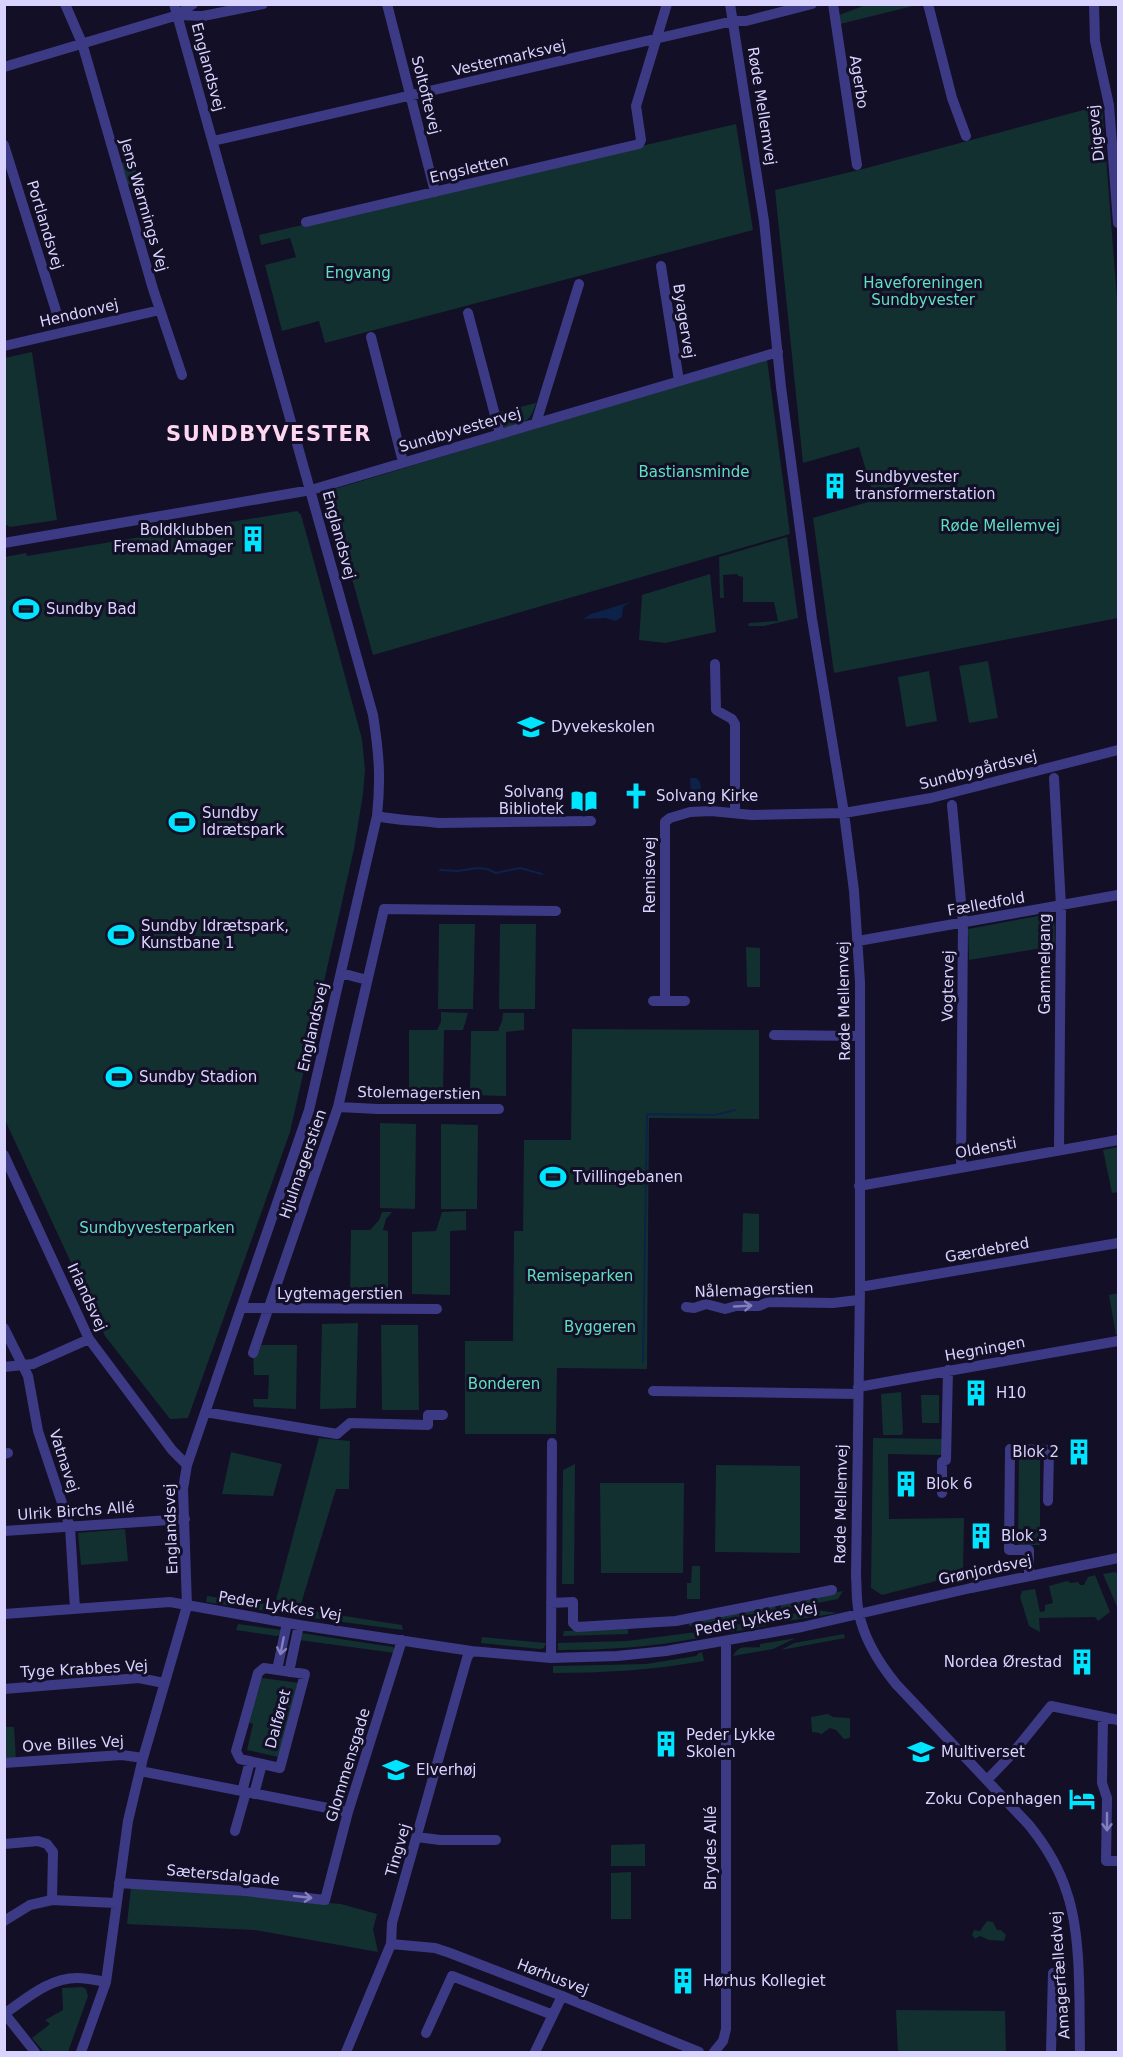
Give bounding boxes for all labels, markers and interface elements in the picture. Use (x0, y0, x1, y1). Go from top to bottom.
street label: Englandsvej (188, 21, 228, 113)
street label: Vestermarksvej (451, 36, 567, 80)
street label: Røde Mellemvej (744, 45, 780, 167)
street label: Soltoftevej (408, 54, 444, 136)
street label: Agerbo (846, 54, 872, 110)
street label: Digevej (1084, 104, 1108, 162)
street label: Jens Warmings Vej (116, 135, 172, 274)
street label: Engsletten (428, 151, 510, 187)
street label: Portlandsvej (23, 178, 67, 272)
park label: Engvang (325, 264, 391, 282)
park label: Haveforeningen Sundbyvester (863, 274, 983, 309)
street label: Byagervej (669, 282, 699, 360)
street label: Hendonvej (38, 295, 120, 331)
street label: Sundbyvestervej (397, 404, 523, 456)
district label: SUNDBYVESTER (166, 422, 372, 446)
park label: Bastiansminde (639, 463, 749, 481)
place label: Sundbyvester transformerstation (855, 468, 996, 503)
building icon: Sundbyvester transformerstation (820, 471, 850, 501)
street label: Englandsvej (319, 489, 359, 581)
park label: Røde Mellemvej (940, 517, 1060, 535)
place label: Boldklubben Fremad Amager (113, 521, 234, 556)
building icon: Boldklubben Fremad Amager (238, 524, 268, 554)
sports icon: Sundby Bad (11, 594, 41, 624)
place label: Sundby Bad (46, 600, 136, 618)
school or university icon: Dyvekeskolen (516, 712, 546, 742)
place label: Dyvekeskolen (551, 718, 655, 736)
street label: Sundbygårdsvej (917, 747, 1039, 793)
church icon: Solvang Kirke (621, 781, 651, 811)
place label: Solvang Bibliotek (499, 783, 564, 818)
library icon: Solvang Bibliotek (569, 786, 599, 816)
place label: Solvang Kirke (656, 787, 758, 805)
place label: Sundby Idrætspark (202, 804, 284, 839)
sports icon: Sundby Idrætspark (167, 807, 197, 837)
street label: Remisevej (641, 836, 659, 914)
street label: Fælledfold (946, 888, 1026, 920)
street label: Gammelgang (1036, 913, 1054, 1015)
place label: Sundby Idrætspark, Kunstbane 1 (141, 917, 289, 952)
sports icon: Sundby Idrætspark, Kunstbane 1 (106, 920, 136, 950)
street label: Røde Mellemvej (834, 941, 854, 1061)
street label: Vogtervej (938, 950, 958, 1022)
street label: Englandsvej (294, 981, 332, 1073)
sports icon: Sundby Stadion (104, 1062, 134, 1092)
place label: Sundby Stadion (139, 1068, 257, 1086)
street label: Stolemagerstien (357, 1083, 481, 1103)
street label: Hjulmagerstien (276, 1107, 330, 1221)
street label: Oldensti (954, 1134, 1018, 1162)
sports icon: Tvillingebanen (538, 1162, 568, 1192)
place label: Tvillingebanen (572, 1168, 683, 1186)
park label: Sundbyvesterparken (79, 1219, 235, 1237)
street label: Gærdebred (944, 1234, 1030, 1266)
street label: Irlandsvej (63, 1260, 111, 1334)
park label: Remiseparken (527, 1267, 633, 1285)
street label: Nålemagerstien (694, 1279, 814, 1301)
street label: Lygtemagerstien (277, 1285, 403, 1303)
one-way arrow (732, 1301, 752, 1312)
park label: Byggeren (564, 1318, 636, 1336)
street label: Hegningen (943, 1333, 1027, 1365)
park label: Bonderen (468, 1375, 540, 1393)
building icon: H10 (961, 1378, 991, 1408)
place label: H10 (996, 1384, 1026, 1402)
street label: Vatnavej (45, 1427, 83, 1495)
building icon: Blok 2 (1064, 1437, 1094, 1467)
place label: Blok 2 (1012, 1443, 1059, 1461)
street label: Røde Mellemvej (831, 1444, 851, 1564)
building icon: Blok 6 (891, 1469, 921, 1499)
place label: Blok 6 (926, 1475, 973, 1493)
street label: Englandsvej (160, 1483, 182, 1575)
street label: Ulrik Birchs Allé (17, 1498, 135, 1524)
building icon: Blok 3 (966, 1521, 996, 1551)
place label: Blok 3 (1001, 1527, 1048, 1545)
street label: Grønjordsvej (936, 1551, 1034, 1589)
street label: Peder Lykkes Vej (217, 1587, 343, 1625)
street label: Peder Lykkes Vej (693, 1598, 819, 1640)
one-way arrow (276, 1636, 287, 1656)
building icon: Nordea Ørestad (1067, 1647, 1097, 1677)
place label: Nordea Ørestad (944, 1653, 1062, 1671)
street label: Tyge Krabbes Vej (19, 1657, 148, 1681)
street label: Dalføret (261, 1687, 295, 1750)
street label: Glommensgade (322, 1706, 374, 1824)
place label: Peder Lykke Skolen (686, 1726, 775, 1761)
building icon: Peder Lykke Skolen (651, 1729, 681, 1759)
street label: Ove Billes Vej (22, 1732, 124, 1756)
school or university icon: Multiverset (906, 1737, 936, 1767)
place label: Multiverset (941, 1743, 1025, 1761)
school or university icon: Elverhøj (381, 1755, 411, 1785)
place label: Elverhøj (416, 1761, 477, 1779)
hotel icon: Zoku Copenhagen (1067, 1784, 1097, 1814)
place label: Zoku Copenhagen (925, 1790, 1062, 1808)
street label: Brydes Allé (702, 1806, 720, 1890)
one-way arrow (1101, 1811, 1113, 1831)
street label: Tingvej (382, 1821, 414, 1879)
street label: Sætersdalgade (166, 1861, 280, 1889)
one-way arrow (292, 1892, 312, 1903)
street label: Amagerfælledvej (1047, 1910, 1073, 2040)
street label: Hørhusvej (515, 1955, 591, 1999)
building icon: Hørhus Kollegiet (668, 1966, 698, 1996)
place label: Hørhus Kollegiet (703, 1972, 826, 1990)

